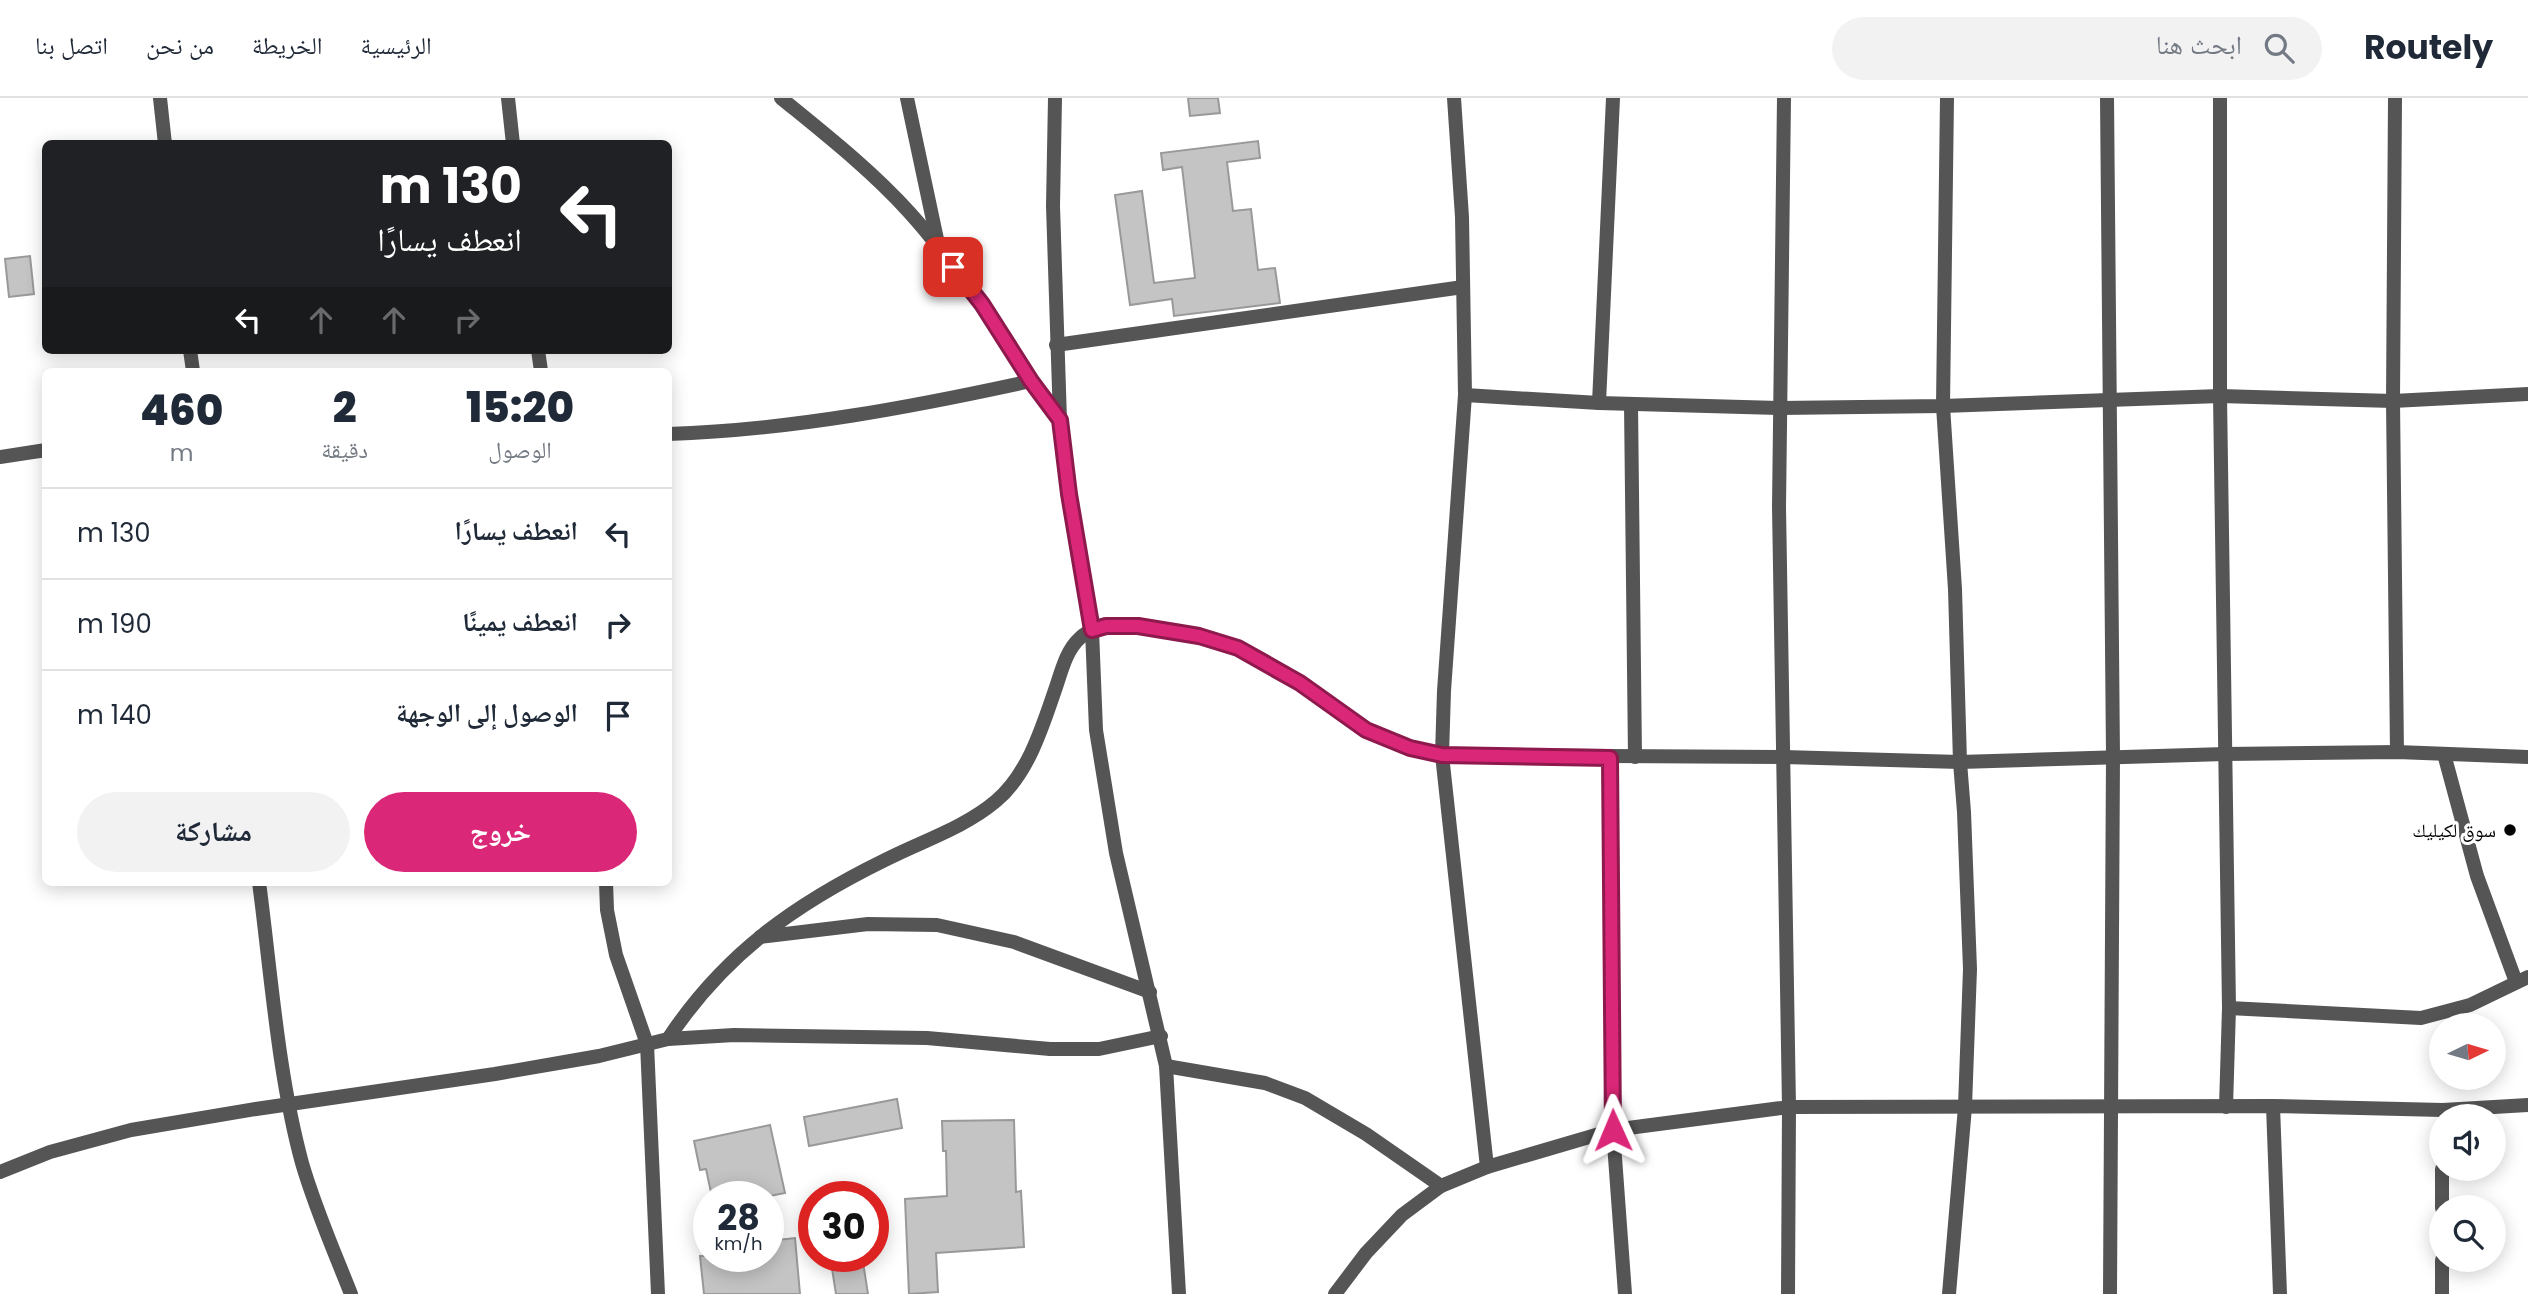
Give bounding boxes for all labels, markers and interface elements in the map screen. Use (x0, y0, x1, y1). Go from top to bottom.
search box (1832, 17, 2322, 80)
text: Routely (2364, 24, 2493, 71)
text: ابحث هنا (2156, 27, 2242, 63)
text: اتصل بنا (35, 29, 108, 62)
text: من نحن (146, 29, 214, 62)
text: الخريطة (252, 29, 323, 62)
text: الرئيسية (361, 29, 432, 62)
icon: search (2260, 29, 2298, 67)
text: 130 m (380, 152, 522, 220)
icon: left (546, 168, 637, 259)
text: انعطف يسارًا (377, 217, 522, 262)
pin (923, 237, 983, 297)
icon: arrive (934, 248, 972, 286)
icon: left (229, 301, 267, 339)
icon: ahead (302, 301, 340, 339)
icon: ahead (375, 301, 413, 339)
icon: right (448, 301, 486, 339)
text: 2 (333, 378, 357, 437)
text: 15:20 (466, 378, 574, 437)
text: 460 (140, 381, 223, 440)
text: دقيقة (321, 434, 368, 466)
text: الوصول (488, 434, 552, 466)
text: m (170, 437, 194, 469)
text: انعطف يسارًا (455, 513, 578, 549)
text: 130 m (77, 515, 151, 551)
icon: left (599, 515, 637, 553)
text: انعطف يمينًا (462, 604, 578, 640)
text: 190 m (77, 606, 152, 642)
icon: right (599, 606, 637, 644)
text: الوصول إلى الوجهة (396, 695, 578, 731)
text: 140 m (77, 697, 152, 733)
icon: arrive (599, 697, 637, 735)
button: مشاركة (77, 792, 350, 872)
button: خروج (364, 792, 637, 872)
place label: سوق لكيليك (2412, 817, 2496, 844)
marker: سوق لكيليك (2502, 822, 2518, 838)
north arrow (2429, 1013, 2506, 1090)
map controls (2429, 1013, 2506, 1272)
position arrow (1576, 1093, 1650, 1167)
button: sound (2429, 1104, 2506, 1181)
speed limit sign: 30 (798, 1181, 889, 1272)
text: 28 (717, 1193, 760, 1242)
button: search (2429, 1195, 2506, 1272)
text: km/h (715, 1231, 762, 1256)

